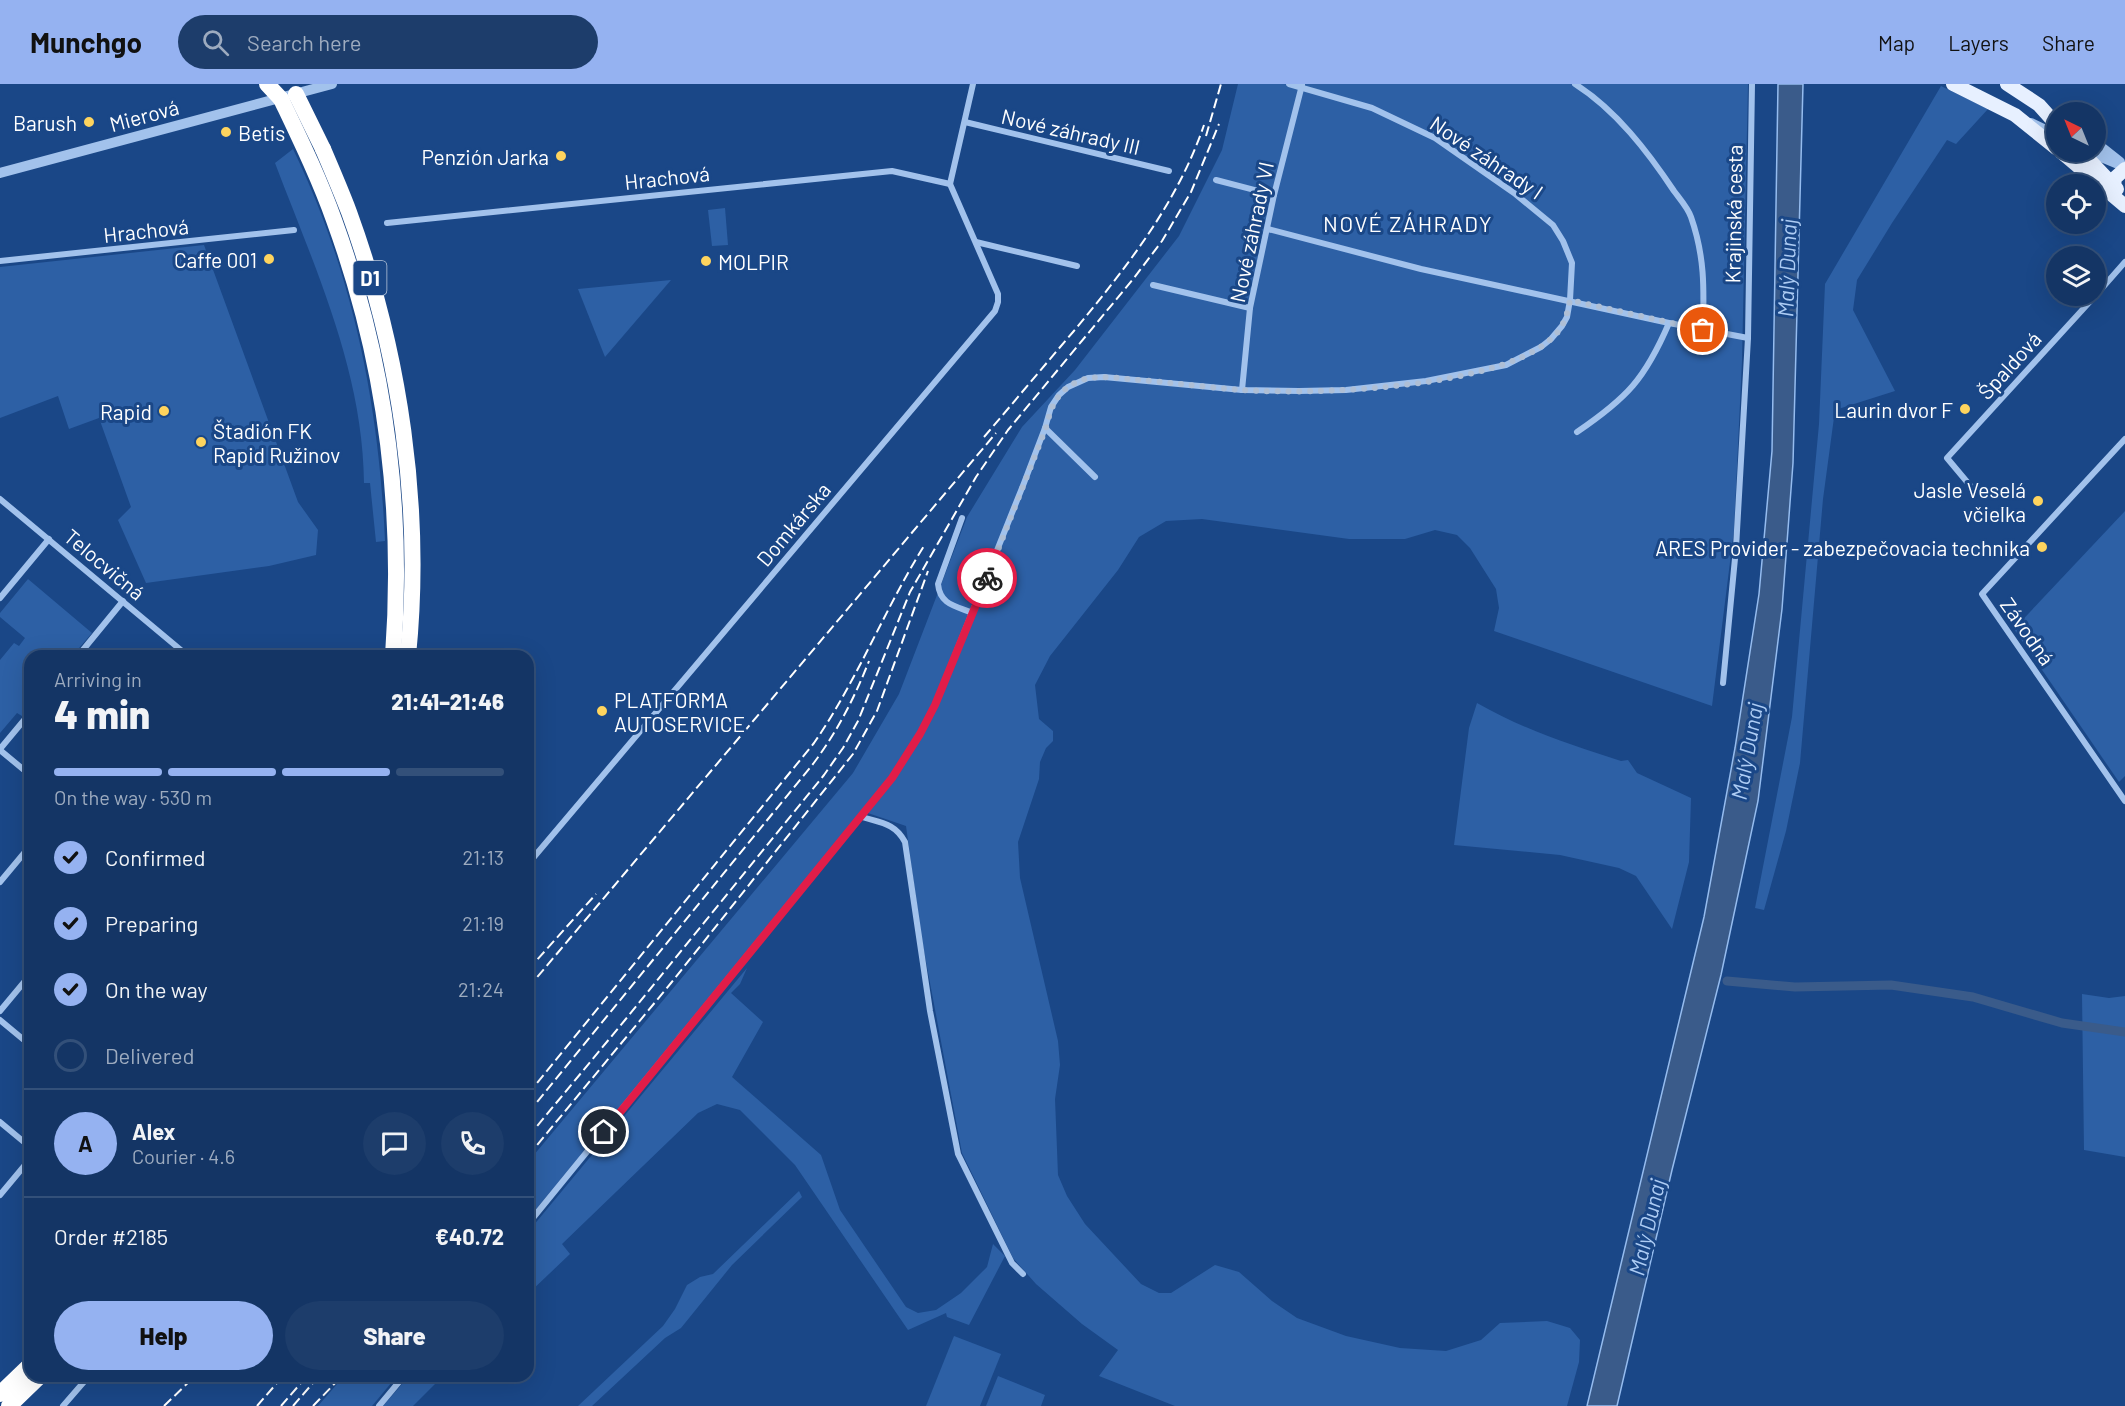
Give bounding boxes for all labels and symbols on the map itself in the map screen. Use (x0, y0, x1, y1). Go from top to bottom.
street label: Mierová (107, 94, 181, 136)
north arrow (2046, 102, 2106, 162)
street label: Nové záhrady III (999, 103, 1143, 159)
place label: Barush (13, 110, 77, 135)
street label: Nové záhrady I (1426, 110, 1548, 204)
marker: Barush (82, 115, 96, 129)
place label: Betis (238, 120, 285, 145)
marker: Betis (219, 125, 233, 139)
place label: Penzión Jarka (421, 144, 549, 169)
street label: Krajinská cesta (1719, 144, 1747, 284)
marker: Penzión Jarka (554, 149, 568, 163)
street label: Nové záhrady VI (1224, 159, 1278, 305)
street label: Hrachová (623, 160, 711, 194)
district label: NOVÉ ZÁHRADY (1323, 210, 1493, 236)
street label: Hrachová (102, 213, 190, 247)
water label: Malý Dunaj (1771, 218, 1801, 318)
place label: Caffe 001 (174, 247, 257, 272)
place label: MOLPIR (718, 249, 789, 274)
marker: Caffe 001 (262, 252, 276, 266)
marker: MOLPIR (699, 254, 713, 268)
road number: D1 (354, 261, 386, 295)
pin (1677, 304, 1728, 355)
street label: Špaldová (1972, 326, 2046, 404)
place label: Laurin dvor F (1834, 397, 1953, 422)
place label: Rapid (100, 399, 152, 424)
marker: Laurin dvor F (1958, 402, 1972, 416)
marker: Rapid (157, 404, 171, 418)
place label: Štadión FK Rapid Ružinov (213, 418, 340, 467)
marker: Štadión FK Rapid Ružinov (194, 435, 208, 449)
street label: Domkárska (751, 477, 835, 571)
place label: Jasle Veselá včielka (1914, 477, 2026, 526)
marker: Jasle Veselá včielka (2031, 494, 2045, 508)
street label: Telocvičná (60, 523, 150, 605)
place label: ARES Provider - zabezpečovacia technika (1655, 535, 2030, 560)
marker: ARES Provider - zabezpečovacia technika (2035, 540, 2049, 554)
courier (957, 548, 1017, 608)
street label: Závodná (1996, 592, 2060, 670)
place label: PLATFORMA AUTOSERVICE (614, 687, 745, 736)
water label: Malý Dunaj (1725, 699, 1767, 802)
marker: PLATFORMA AUTOSERVICE (595, 704, 609, 718)
pin (578, 1106, 629, 1157)
water label: Malý Dunaj (1622, 1175, 1670, 1278)

